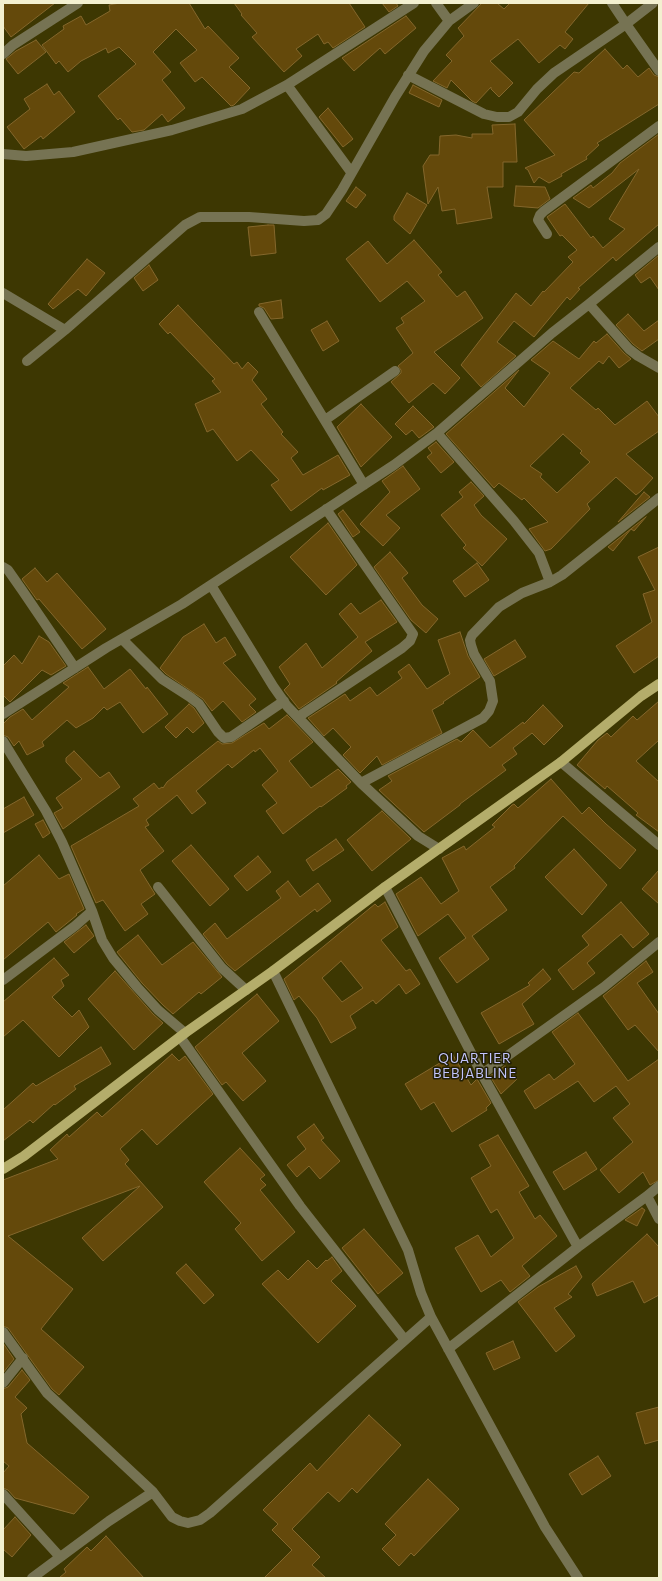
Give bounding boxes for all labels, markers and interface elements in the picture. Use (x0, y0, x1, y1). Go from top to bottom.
district label: QUARTIER BEBJABLINE (433, 1051, 517, 1082)

